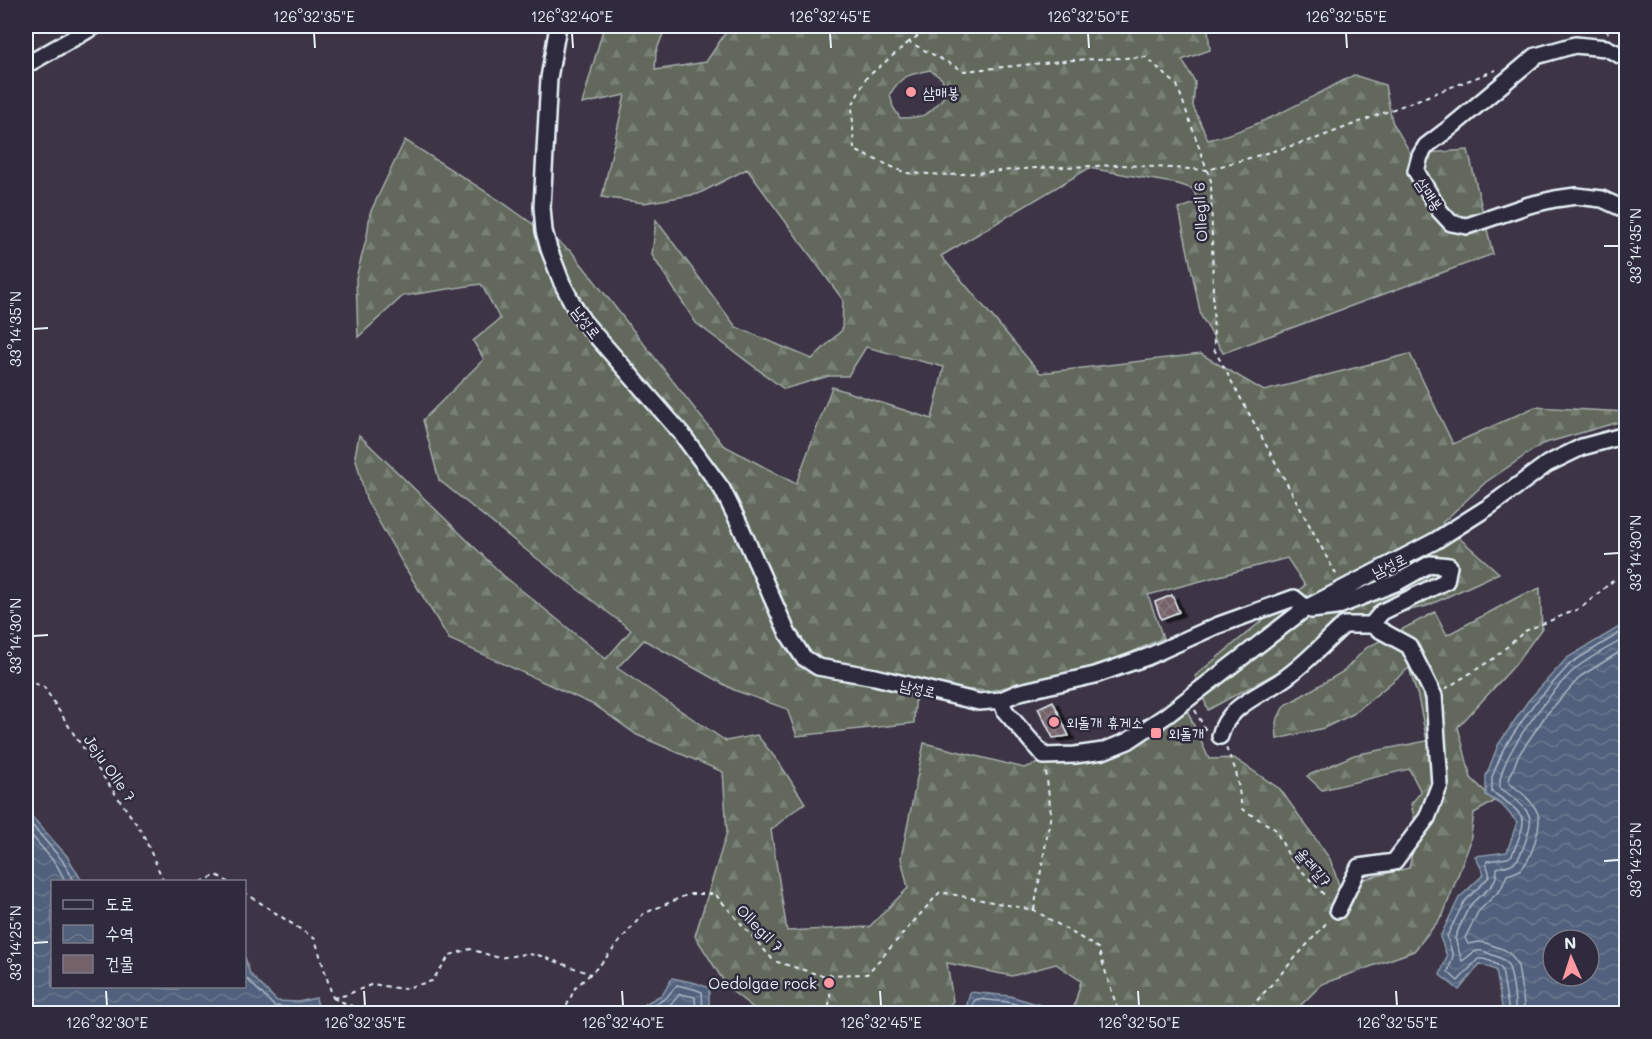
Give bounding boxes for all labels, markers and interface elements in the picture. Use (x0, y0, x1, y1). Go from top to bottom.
text: 126°32'35"E (273, 6, 355, 26)
text: 126°32'40"E (531, 6, 614, 26)
text: 126°32'45"E (789, 6, 871, 26)
text: 126°32'50"E (1047, 6, 1130, 26)
text: 126°32'55"E (1305, 6, 1387, 26)
place label: 삼매봉 (923, 82, 959, 102)
marker: 삼매봉 (904, 85, 918, 99)
street label: 삼매봉 (1412, 173, 1448, 215)
street label: Ollegil 6 (1188, 182, 1212, 242)
text: 33°14'35"N (1625, 208, 1645, 284)
text: 33°14'35"N (5, 291, 25, 367)
street label: 남성로 (568, 302, 606, 342)
text: 33°14'30"N (1625, 515, 1645, 591)
street label: 남성로 (1368, 548, 1410, 582)
text: 33°14'30"N (5, 598, 25, 674)
street label: 남성로 (898, 674, 938, 702)
place label: 외돌개 휴게소 (1066, 712, 1143, 732)
marker: 외돌개 휴게소 (1047, 715, 1061, 729)
place label: 외돌개 (1168, 723, 1204, 743)
marker: 외돌개 (1149, 726, 1163, 740)
street label: Jeju Olle 7 (80, 731, 140, 805)
text: 33°14'25"N (1625, 822, 1645, 898)
street label: 올레길7 (1292, 844, 1336, 890)
legend (51, 880, 246, 988)
text: 도로 (105, 891, 134, 915)
street label: Ollegil 7 (732, 900, 788, 956)
text: 33°14'25"N (5, 905, 25, 981)
text: 수역 (105, 921, 134, 945)
north arrow (1541, 928, 1601, 988)
text: N (1564, 932, 1577, 953)
text: 건물 (105, 951, 134, 975)
place label: Oedolgae rock (708, 973, 817, 993)
marker: Oedolgae rock (822, 976, 836, 990)
text: 126°32'30"E (66, 1012, 149, 1032)
text: 126°32'35"E (324, 1012, 406, 1032)
text: 126°32'40"E (582, 1012, 665, 1032)
text: 126°32'45"E (840, 1012, 922, 1032)
text: 126°32'50"E (1098, 1012, 1181, 1032)
text: 126°32'55"E (1356, 1012, 1438, 1032)

